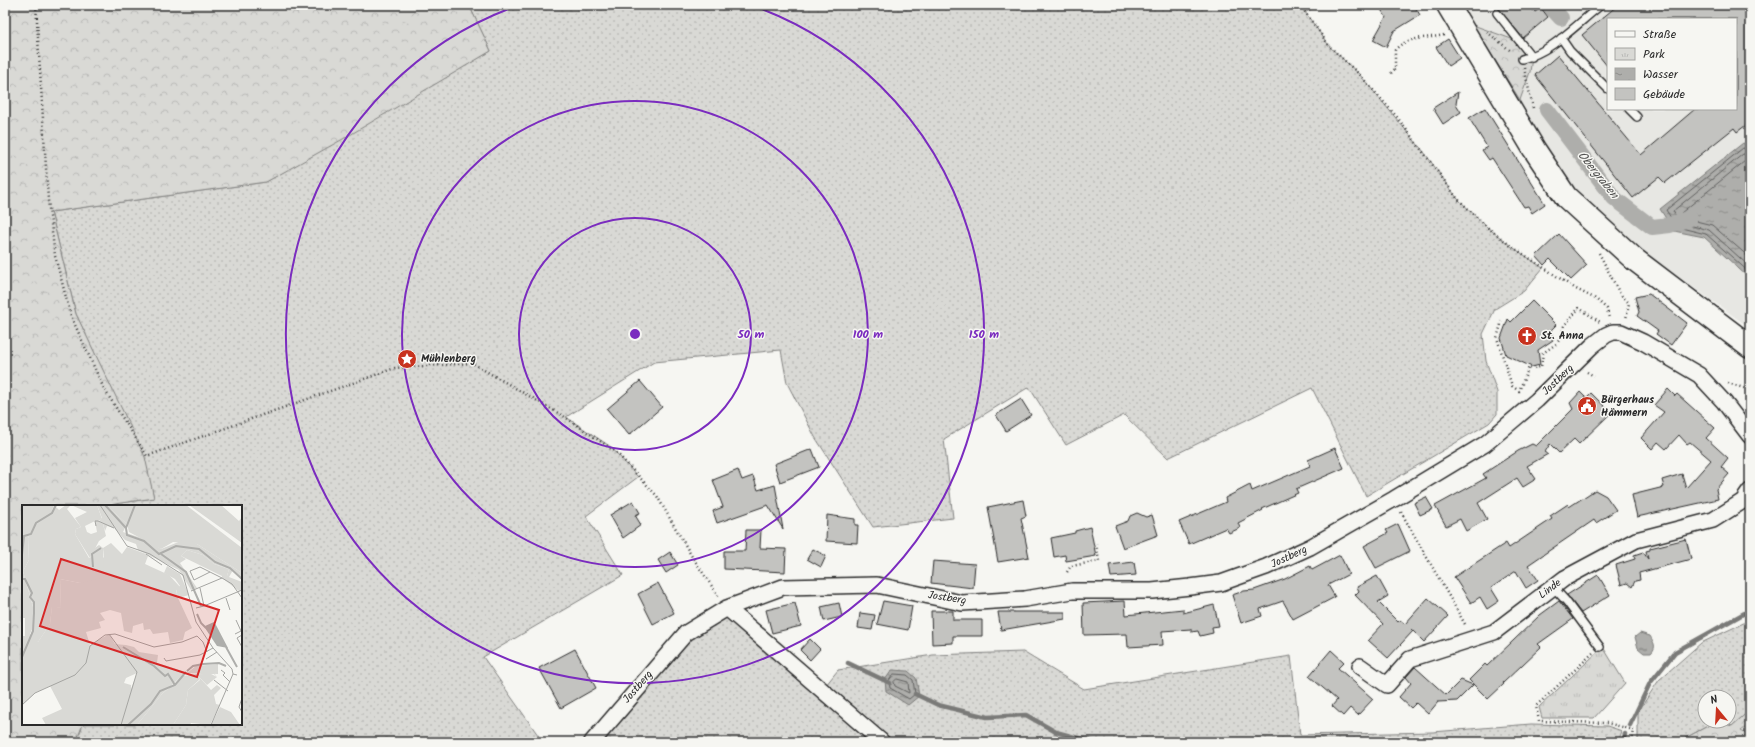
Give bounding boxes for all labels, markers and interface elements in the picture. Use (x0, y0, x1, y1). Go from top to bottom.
legend (1607, 18, 1737, 110)
text: Straße (1643, 25, 1677, 44)
text: Park (1643, 45, 1665, 64)
text: Wasser (1643, 65, 1679, 84)
text: Gebäude (1643, 85, 1685, 104)
water label: Obergraben (1573, 147, 1624, 204)
text: 50 m (737, 325, 765, 344)
text: 100 m (853, 325, 883, 344)
text: 150 m (969, 325, 999, 344)
church icon: St. Anna (1516, 325, 1538, 347)
centre of rings (628, 327, 642, 341)
place label: St. Anna (1541, 327, 1584, 345)
place icon: Mühlenberg (396, 348, 418, 370)
place label: Mühlenberg (421, 350, 476, 368)
street label: Jostberg (1538, 360, 1578, 400)
place label: Bürgerhaus Hämmern (1601, 391, 1655, 422)
public building icon: Bürgerhaus Hämmern (1576, 395, 1598, 417)
inset map (22, 505, 242, 725)
street label: Jostberg (1268, 541, 1310, 573)
street label: Linde (1535, 574, 1565, 604)
street label: Jostberg (926, 586, 968, 610)
street label: Jostberg (619, 667, 657, 707)
north arrow (1697, 689, 1737, 729)
text: N (1708, 691, 1720, 710)

